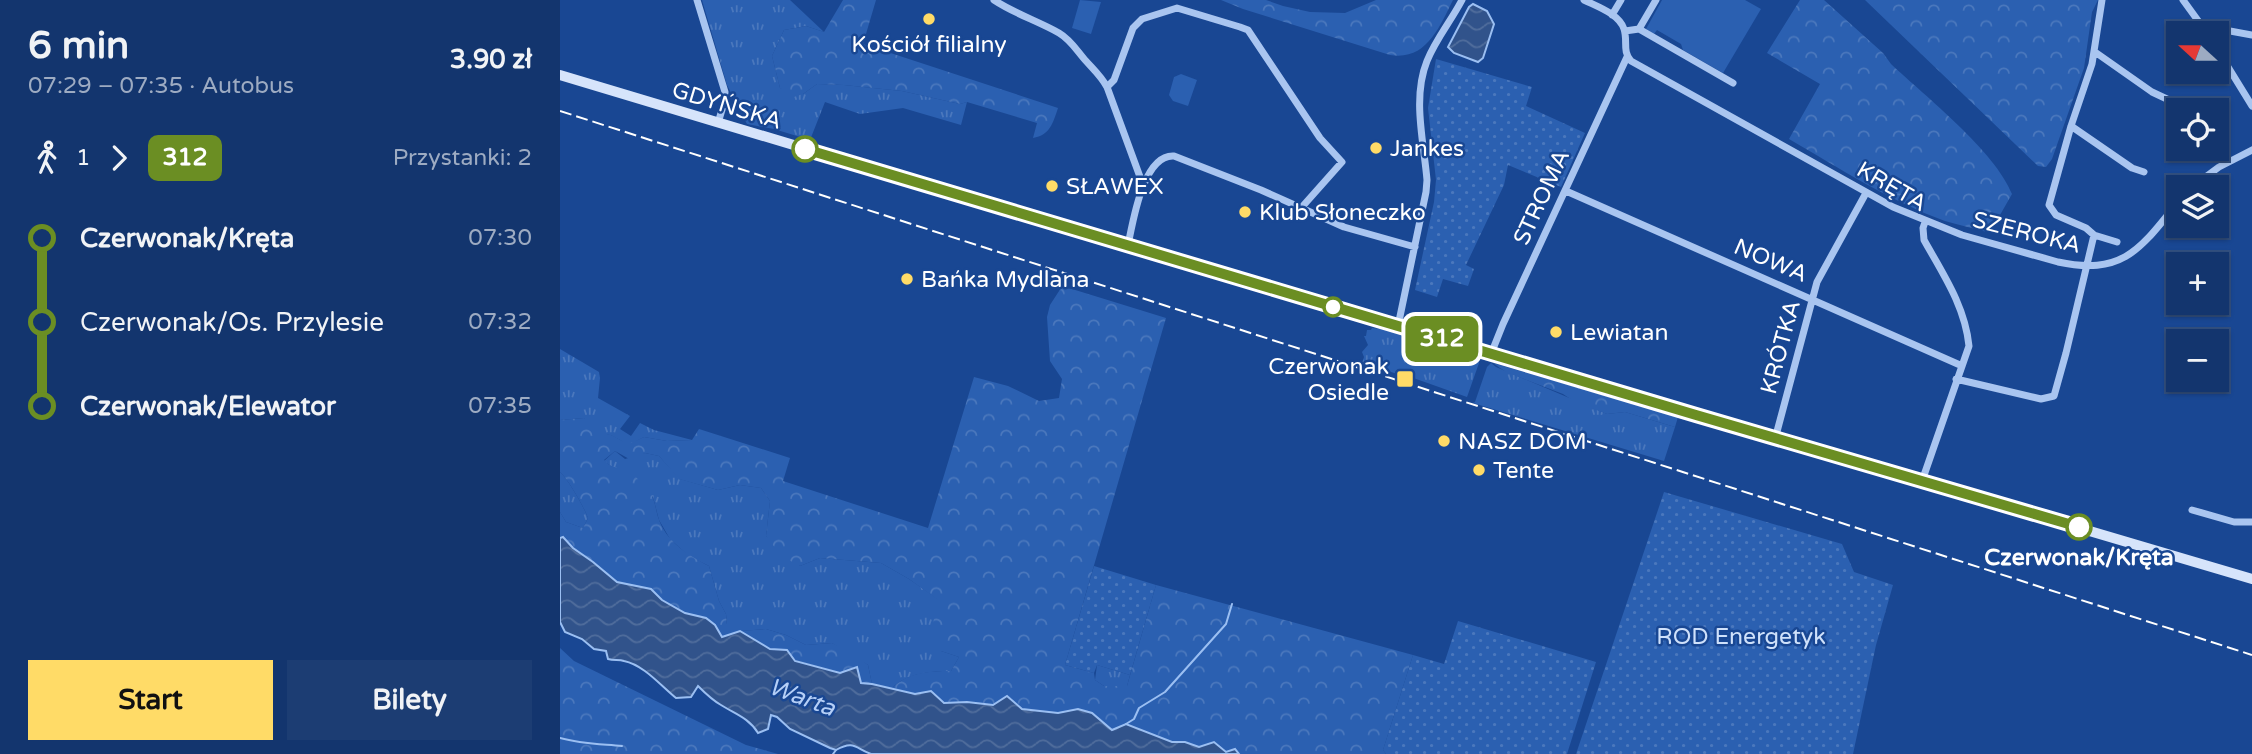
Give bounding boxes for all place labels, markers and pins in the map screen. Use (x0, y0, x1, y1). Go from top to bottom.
marker: Kościół filialny (921, 11, 937, 27)
place label: Kościół filialny (851, 31, 1007, 59)
place label: Jankes (1390, 135, 1464, 163)
unlabelled marker (792, 136, 818, 162)
marker: Jankes (1368, 140, 1384, 156)
place label: SŁAWEX (1066, 173, 1164, 201)
marker: SŁAWEX (1044, 178, 1060, 194)
place label: Klub Słoneczko (1259, 199, 1426, 227)
marker: Klub Słoneczko (1237, 204, 1253, 220)
place label: Bańka Mydlana (921, 266, 1089, 294)
marker: Bańka Mydlana (899, 271, 915, 287)
unlabelled marker (1323, 297, 1343, 317)
place label: Lewiatan (1570, 319, 1668, 347)
marker: Lewiatan (1548, 324, 1564, 340)
place label: Czerwonak Osiedle (1268, 353, 1389, 407)
marker: Czerwonak Osiedle (1395, 369, 1415, 389)
place label: NASZ DOM (1458, 428, 1587, 456)
marker: NASZ DOM (1436, 433, 1452, 449)
place label: Tente (1493, 457, 1554, 485)
marker: Tente (1471, 462, 1487, 478)
marker: Czerwonak/Kręta (2066, 514, 2092, 540)
place label: Czerwonak/Kręta (1984, 544, 2174, 572)

